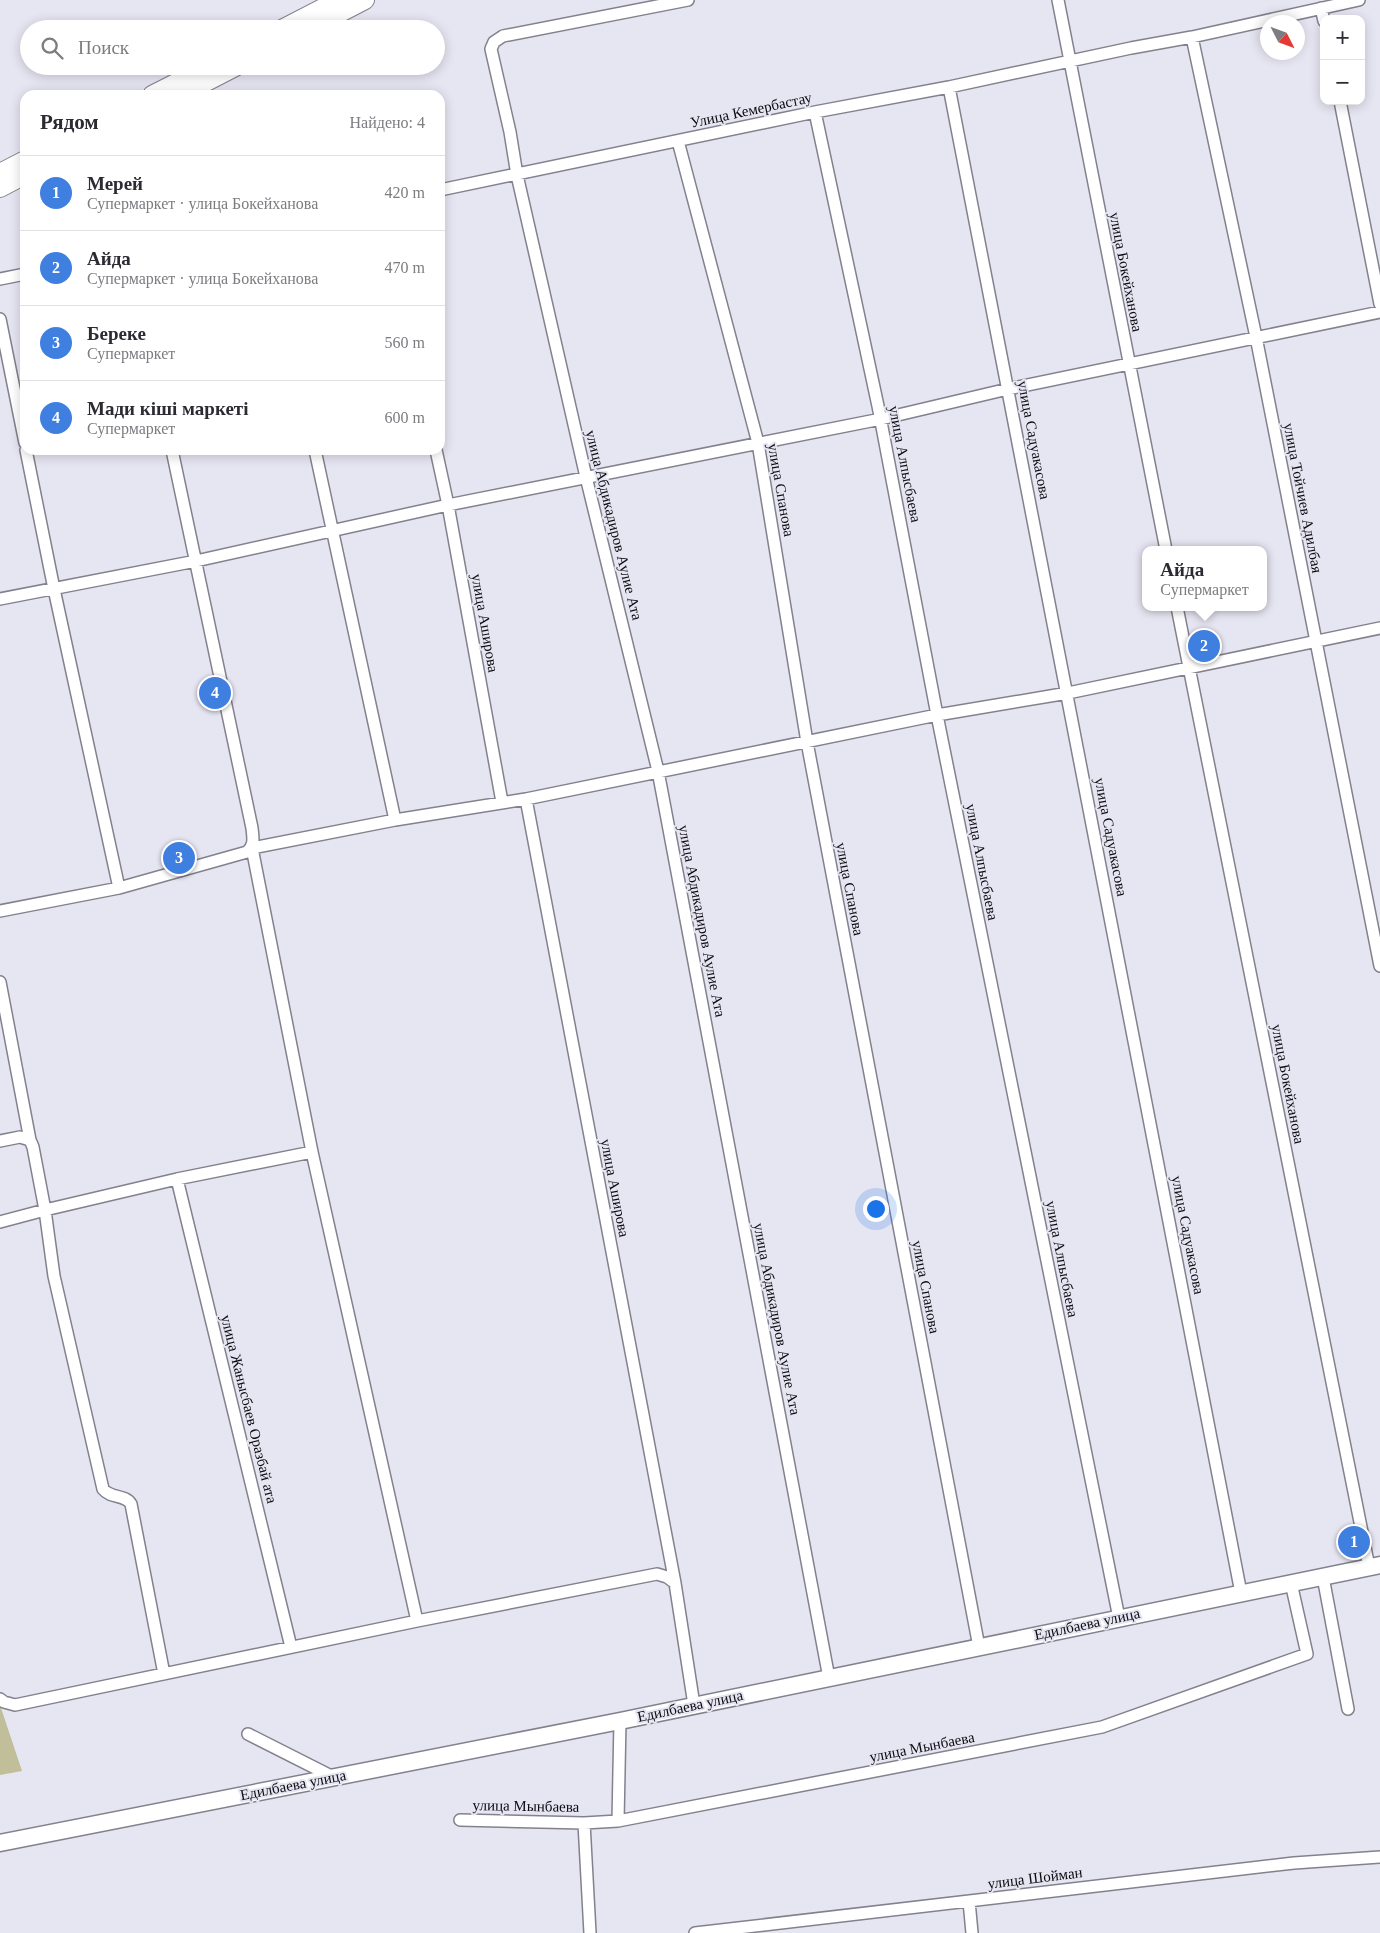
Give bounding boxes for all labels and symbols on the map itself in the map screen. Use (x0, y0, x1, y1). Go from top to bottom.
north arrow (1260, 15, 1305, 60)
street label: Улица Кемербастау (689, 89, 814, 131)
street label: улица Бокейханова (1107, 211, 1146, 334)
street label: улица Садуакасова (1015, 379, 1053, 501)
street label: улица Алпысбаева (886, 404, 924, 524)
street label: улица Тойчиев Адилбая (1281, 422, 1325, 575)
street label: улица Абдикадиров Аулие Ата (583, 428, 645, 622)
street label: улица Спанова (765, 442, 797, 538)
street label: улица Аширова (468, 572, 502, 674)
pin: 2 (1188, 627, 1220, 665)
pin: 4 (199, 674, 231, 712)
street label: улица Садуакасова (1092, 776, 1130, 898)
street label: улица Алпысбаева (963, 802, 1001, 922)
street label: улица Абдикадиров Аулие Ата (676, 824, 729, 1019)
pin: 3 (163, 839, 195, 877)
street label: улица Спанова (833, 841, 867, 937)
street label: улица Бокейханова (1269, 1023, 1308, 1146)
street label: улица Аширова (598, 1138, 632, 1239)
street label: улица Садуакасова (1169, 1174, 1207, 1296)
your location (863, 1196, 889, 1222)
street label: улица Алпысбаева (1043, 1199, 1081, 1319)
street label: улица Абдикадиров Аулие Ата (751, 1222, 804, 1417)
street label: улица Спанова (909, 1239, 943, 1335)
street label: улица Жанысбаев Оразбай ата (218, 1313, 280, 1505)
pin: 1 (1338, 1523, 1370, 1561)
street label: Едилбаева улица (1033, 1605, 1142, 1643)
street label: Едилбаева улица (636, 1687, 745, 1725)
street label: улица Мынбаева (868, 1729, 976, 1765)
street label: Едилбаева улица (239, 1767, 348, 1803)
street label: улица Мынбаева (473, 1797, 580, 1815)
street label: улица Шойман (987, 1864, 1083, 1892)

